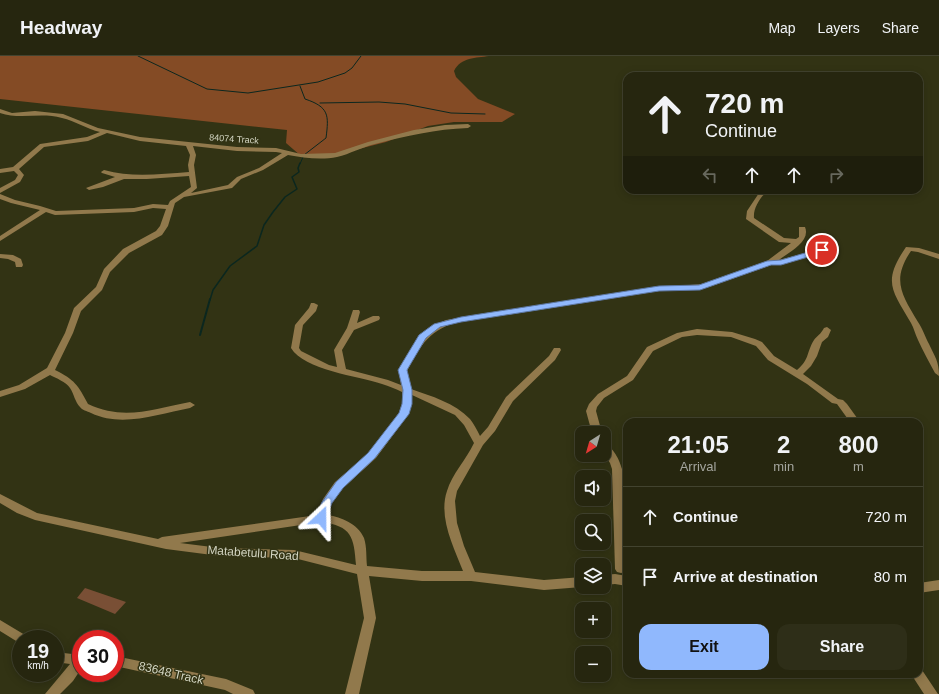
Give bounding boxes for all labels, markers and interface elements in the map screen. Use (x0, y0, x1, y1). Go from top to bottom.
text: Headway (20, 17, 102, 38)
text: Map (768, 20, 796, 36)
text: Layers (818, 20, 860, 36)
text: Share (882, 20, 919, 36)
icon: ahead (639, 88, 691, 140)
text: 720 m (705, 88, 784, 119)
text: Continue (705, 121, 777, 141)
street label: 84074 Track (209, 132, 260, 146)
icon: left (699, 164, 721, 186)
icon: ahead (741, 164, 763, 186)
icon: ahead (783, 164, 805, 186)
icon: right (825, 164, 847, 186)
pin (805, 233, 839, 267)
icon: arrive (811, 239, 833, 261)
north arrow (575, 426, 611, 462)
map controls (575, 426, 611, 682)
text: 21:05 (667, 431, 729, 458)
text: 2 (777, 431, 790, 458)
text: 800 (839, 431, 879, 458)
text: Arrival (680, 459, 717, 474)
text: min (773, 459, 794, 474)
text: m (853, 459, 864, 474)
button: sound (575, 470, 611, 506)
position arrow (300, 497, 342, 539)
icon: ahead (639, 506, 661, 528)
text: Continue (673, 508, 738, 525)
text: 720 m (865, 508, 907, 525)
button: search (575, 514, 611, 550)
street label: Matabetulu Road (207, 543, 299, 563)
button: layers (575, 558, 611, 594)
icon: arrive (639, 566, 661, 588)
text: Arrive at destination (673, 568, 818, 585)
text: 80 m (874, 568, 907, 585)
button: + (575, 602, 611, 638)
button: Exit (639, 624, 769, 670)
button: Share (777, 624, 907, 670)
speed limit sign: 30 (72, 630, 124, 682)
text: 19 (27, 640, 49, 662)
button: − (575, 646, 611, 682)
street label: 83648 Track (137, 659, 206, 687)
text: km/h (27, 660, 49, 671)

